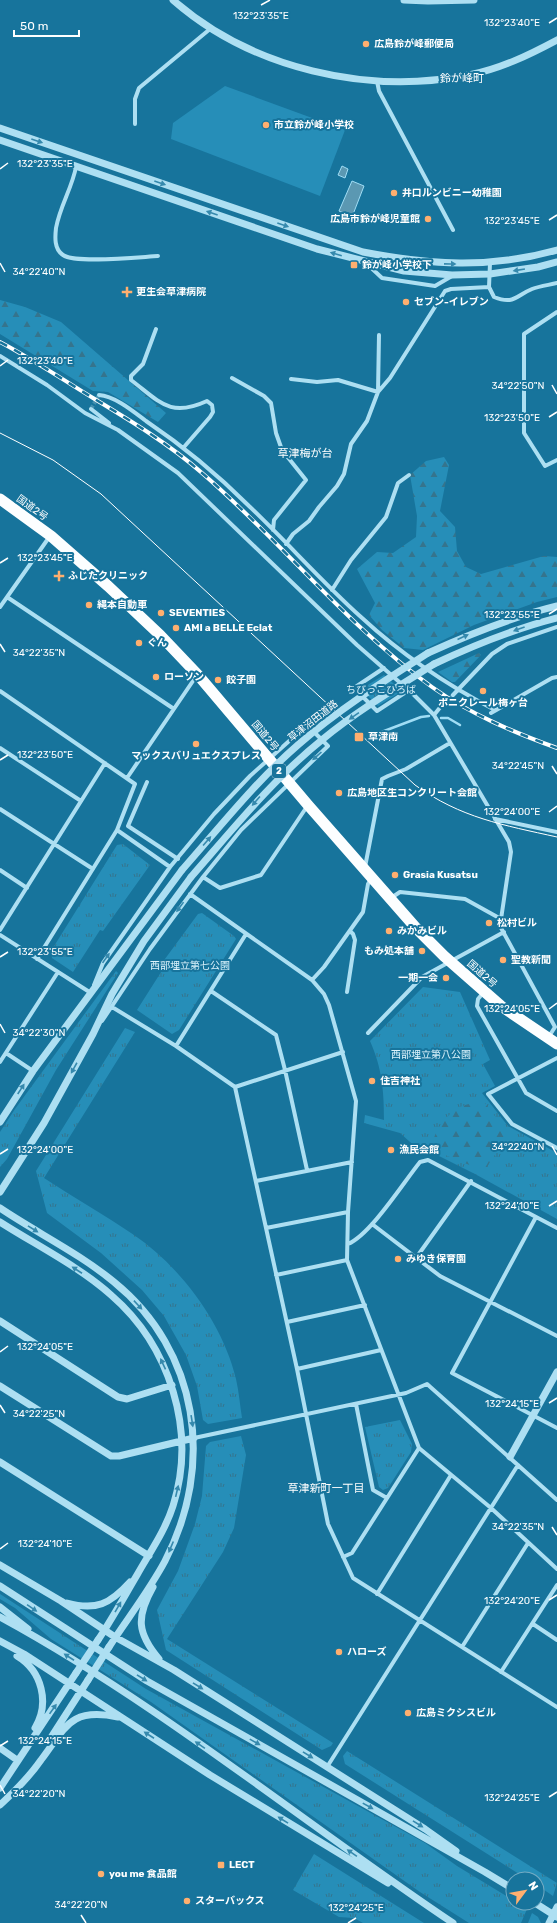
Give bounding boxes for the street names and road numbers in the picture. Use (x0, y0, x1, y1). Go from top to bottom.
street label: 国道2号 (14, 493, 50, 523)
street label: 草津沼田道路 (286, 698, 340, 744)
street label: 国道2号 (249, 718, 281, 754)
road number: 2 (272, 764, 286, 778)
street label: 国道2号 (465, 958, 499, 990)

